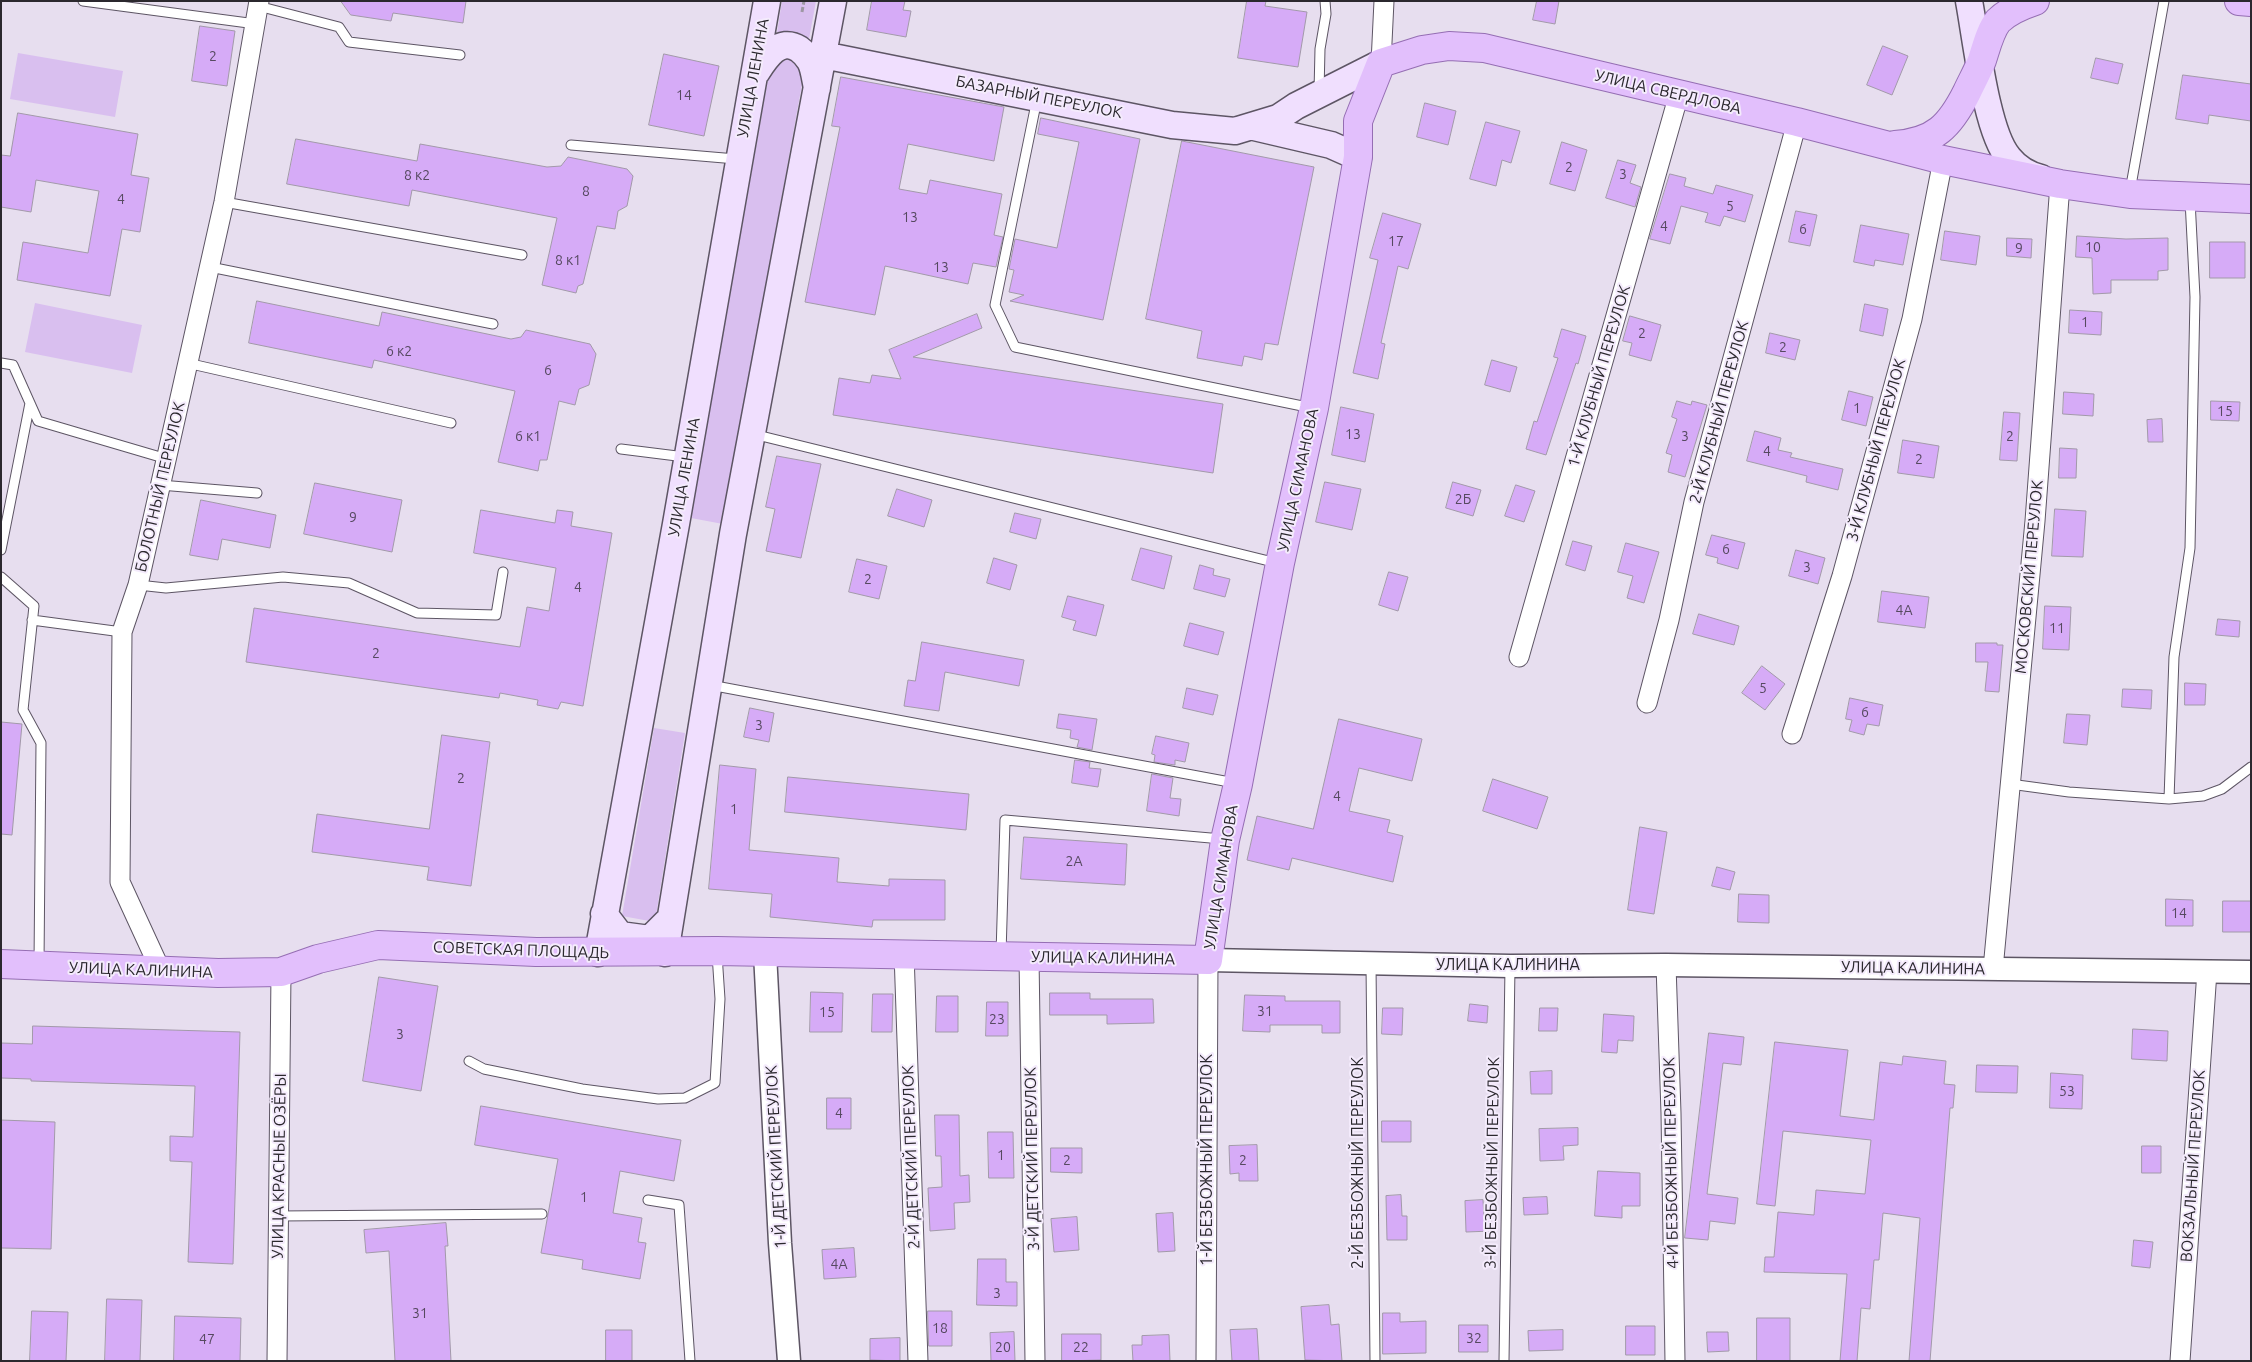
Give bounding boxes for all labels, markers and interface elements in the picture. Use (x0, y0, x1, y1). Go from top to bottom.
street label: УЛИЦА ЛЕНИНА (733, 17, 773, 139)
house number: 2 (209, 48, 217, 64)
street label: УЛИЦА СВЕРДЛОВА (1593, 66, 1743, 118)
street label: БАЗАРНЫЙ ПЕРЕУЛОК (954, 71, 1124, 123)
house number: 14 (676, 87, 692, 103)
house number: 2 (1565, 159, 1573, 175)
house number: 3 (1619, 166, 1627, 182)
house number: 8 к2 (404, 167, 430, 183)
house number: 8 (582, 183, 590, 199)
house number: 4 (117, 191, 125, 207)
house number: 5 (1726, 198, 1734, 214)
house number: 13 (902, 209, 918, 225)
house number: 4 (1660, 218, 1668, 234)
house number: 6 (1799, 221, 1807, 237)
house number: 17 (1388, 233, 1404, 249)
house number: 10 (2085, 239, 2101, 255)
house number: 9 (2015, 240, 2023, 256)
house number: 8 к1 (555, 252, 581, 268)
house number: 13 (933, 259, 949, 275)
street label: 1-Й КЛУБНЫЙ ПЕРЕУЛОК (1564, 283, 1634, 469)
house number: 1 (2081, 314, 2089, 330)
street label: 2-Й КЛУБНЫЙ ПЕРЕУЛОК (1685, 318, 1753, 506)
house number: 2 (1638, 325, 1646, 341)
house number: 2 (1779, 339, 1787, 355)
house number: 6 к2 (386, 343, 412, 359)
street label: 3-Й КЛУБНЫЙ ПЕРЕУЛОК (1842, 356, 1910, 544)
house number: 6 (544, 362, 552, 378)
street label: БОЛОТНЫЙ ПЕРЕУЛОК (131, 400, 189, 574)
house number: 1 (1853, 400, 1861, 416)
house number: 15 (2217, 403, 2233, 419)
street label: УЛИЦА СИМАНОВА (1273, 407, 1323, 553)
street label: УЛИЦА ЛЕНИНА (664, 416, 704, 538)
house number: 13 (1345, 426, 1361, 442)
house number: 6 к1 (515, 428, 541, 444)
house number: 3 (1681, 428, 1689, 444)
house number: 2 (2006, 428, 2014, 444)
house number: 4 (1763, 443, 1771, 459)
house number: 2 (1915, 451, 1923, 467)
street label: МОСКОВСКИЙ ПЕРЕУЛОК (2011, 479, 2047, 675)
house number: 2Б (1455, 491, 1471, 507)
house number: 9 (349, 509, 357, 525)
house number: 6 (1722, 541, 1730, 557)
house number: 3 (1803, 559, 1811, 575)
house number: 2 (864, 571, 872, 587)
house number: 4 (574, 579, 582, 595)
house number: 4А (1896, 602, 1912, 618)
house number: 11 (2049, 620, 2065, 636)
house number: 2 (372, 645, 380, 661)
house number: 5 (1759, 680, 1767, 696)
house number: 6 (1861, 704, 1869, 720)
house number: 3 (755, 717, 763, 733)
house number: 2 (457, 770, 465, 786)
house number: 4 (1333, 788, 1341, 804)
house number: 1 (730, 801, 738, 817)
street label: УЛИЦА СИМАНОВА (1200, 803, 1242, 951)
house number: 2А (1066, 853, 1082, 869)
house number: 14 (2171, 905, 2187, 921)
street label: СОВЕТСКАЯ ПЛОЩАДЬ (433, 937, 609, 963)
street label: УЛИЦА КАЛИНИНА (1031, 947, 1175, 969)
street label: УЛИЦА КАЛИНИНА (1436, 955, 1580, 975)
street label: УЛИЦА КАЛИНИНА (1841, 957, 1985, 979)
street label: УЛИЦА КАЛИНИНА (69, 958, 213, 982)
house number: 31 (1257, 1003, 1273, 1019)
house number: 15 (819, 1004, 835, 1020)
house number: 23 (989, 1011, 1005, 1027)
house number: 3 (396, 1026, 404, 1042)
street label: 1-Й БЕЗБОЖНЫЙ ПЕРЕУЛОК (1197, 1054, 1217, 1266)
street label: 2-Й БЕЗБОЖНЫЙ ПЕРЕУЛОК (1348, 1057, 1368, 1269)
street label: 3-Й БЕЗБОЖНЫЙ ПЕРЕУЛОК (1481, 1057, 1503, 1269)
street label: 4-Й БЕЗБОЖНЫЙ ПЕРЕУЛОК (1660, 1057, 1682, 1269)
street label: 1-Й ДЕТСКИЙ ПЕРЕУЛОК (762, 1065, 790, 1249)
street label: 2-Й ДЕТСКИЙ ПЕРЕУЛОК (898, 1065, 924, 1249)
street label: 3-Й ДЕТСКИЙ ПЕРЕУЛОК (1021, 1067, 1043, 1251)
street label: ВОКЗАЛЬНЫЙ ПЕРЕУЛОК (2177, 1069, 2209, 1263)
street label: УЛИЦА КРАСНЫЕ ОЗЁРЫ (268, 1073, 290, 1259)
house number: 53 (2059, 1083, 2075, 1099)
house number: 4 (835, 1105, 843, 1121)
house number: 1 (997, 1147, 1005, 1163)
house number: 2 (1063, 1152, 1071, 1168)
house number: 2 (1239, 1152, 1247, 1168)
house number: 1 (580, 1189, 588, 1205)
house number: 4А (831, 1256, 847, 1272)
house number: 3 (993, 1285, 1001, 1301)
house number: 31 (412, 1305, 428, 1321)
house number: 18 (932, 1320, 948, 1336)
house number: 32 (1466, 1330, 1482, 1346)
house number: 47 (199, 1331, 215, 1347)
house number: 20 (995, 1339, 1011, 1355)
house number: 22 (1073, 1339, 1089, 1355)

